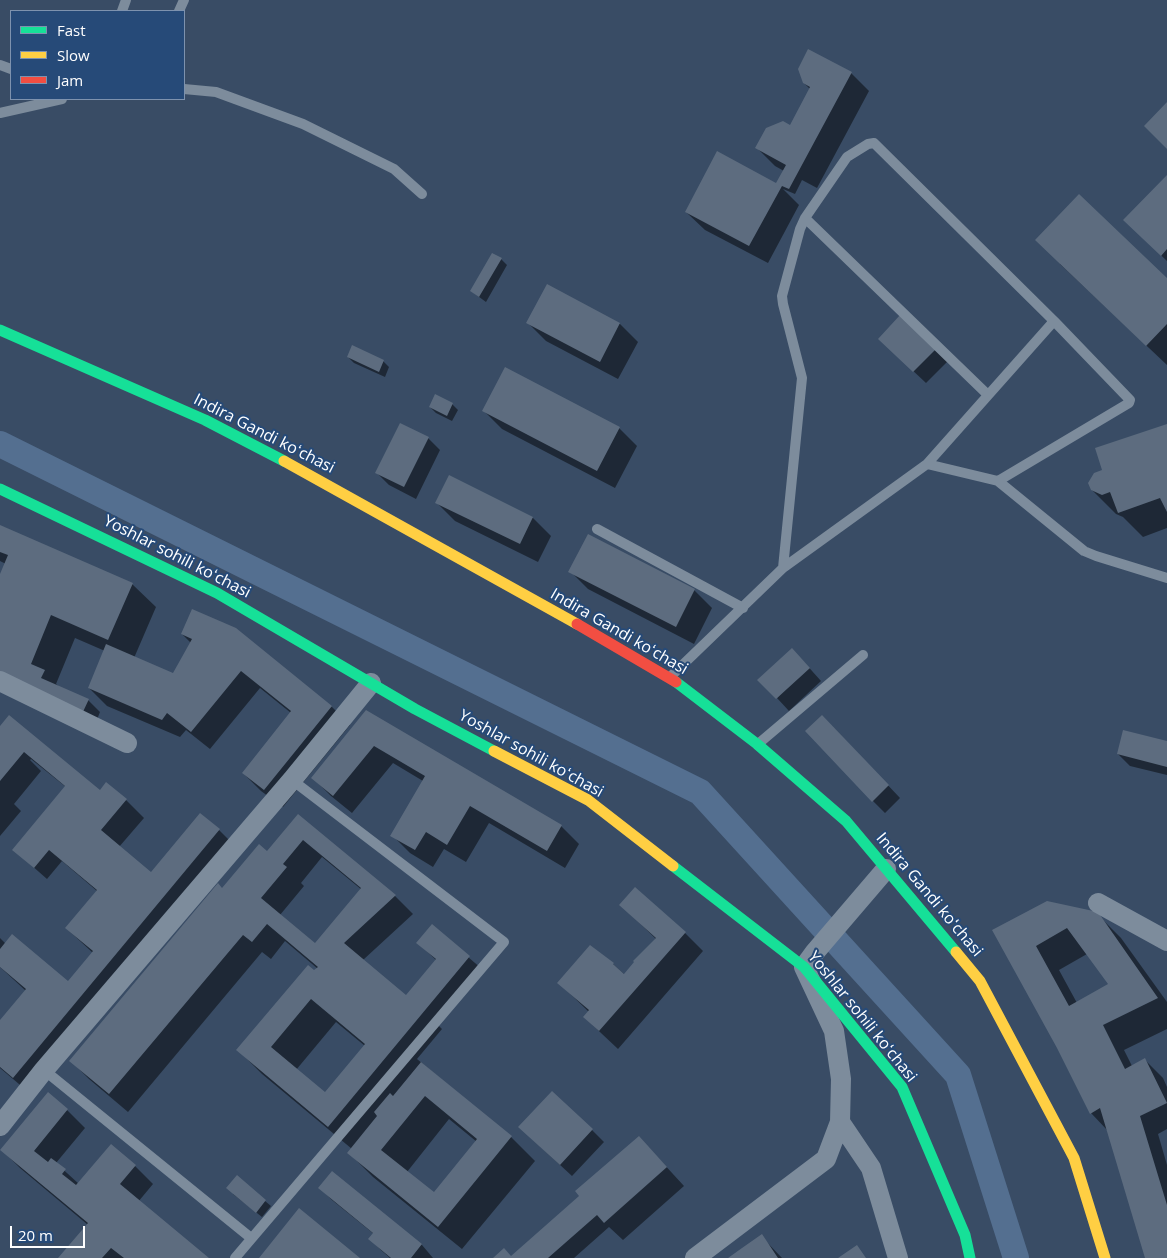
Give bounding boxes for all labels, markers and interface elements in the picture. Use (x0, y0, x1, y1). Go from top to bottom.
legend (10, 10, 185, 100)
text: Fast (57, 20, 86, 40)
text: Slow (57, 45, 90, 65)
text: Jam (57, 70, 83, 90)
street label: Indira Gandi koʻchasi (190, 390, 338, 478)
street label: Yoshlar sohili koʻchasi (100, 512, 254, 602)
street label: Indira Gandi koʻchasi (547, 585, 691, 679)
street label: Yoshlar sohili koʻchasi (455, 706, 607, 802)
street label: Indira Gandi koʻchasi (872, 829, 986, 961)
street label: Yoshlar sohili koʻchasi (803, 948, 921, 1086)
scale bar (12, 1216, 88, 1248)
text: 20 m (18, 1225, 53, 1245)

